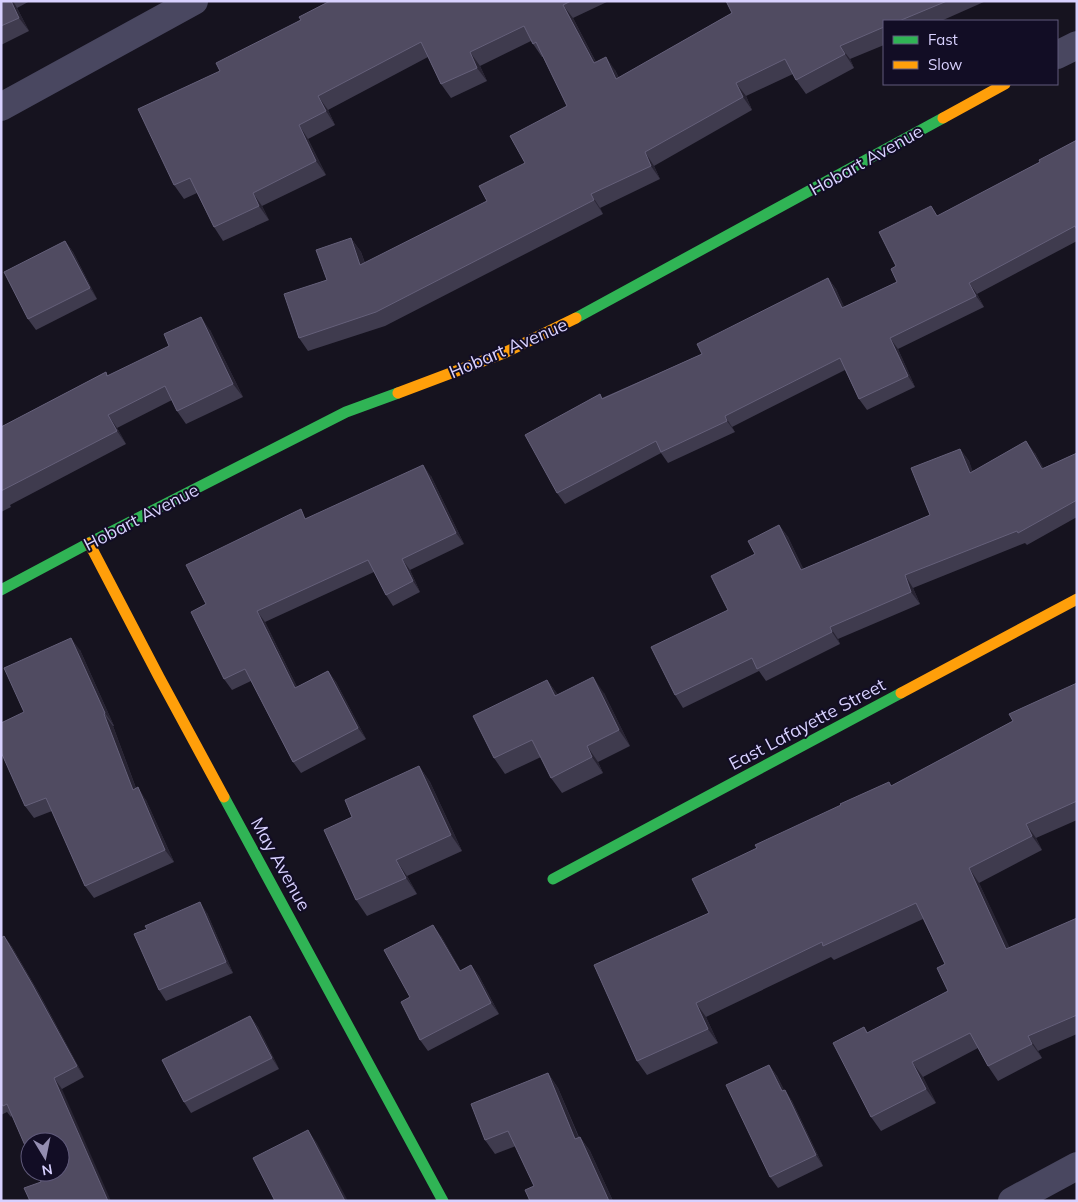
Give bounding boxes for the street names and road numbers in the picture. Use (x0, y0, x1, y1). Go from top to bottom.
street label: Hobart Avenue (805, 119, 927, 201)
street label: Hobart Avenue (445, 313, 571, 383)
street label: Hobart Avenue (79, 478, 203, 556)
street label: East Lafayette Street (725, 673, 889, 775)
street label: May Avenue (246, 813, 316, 915)

